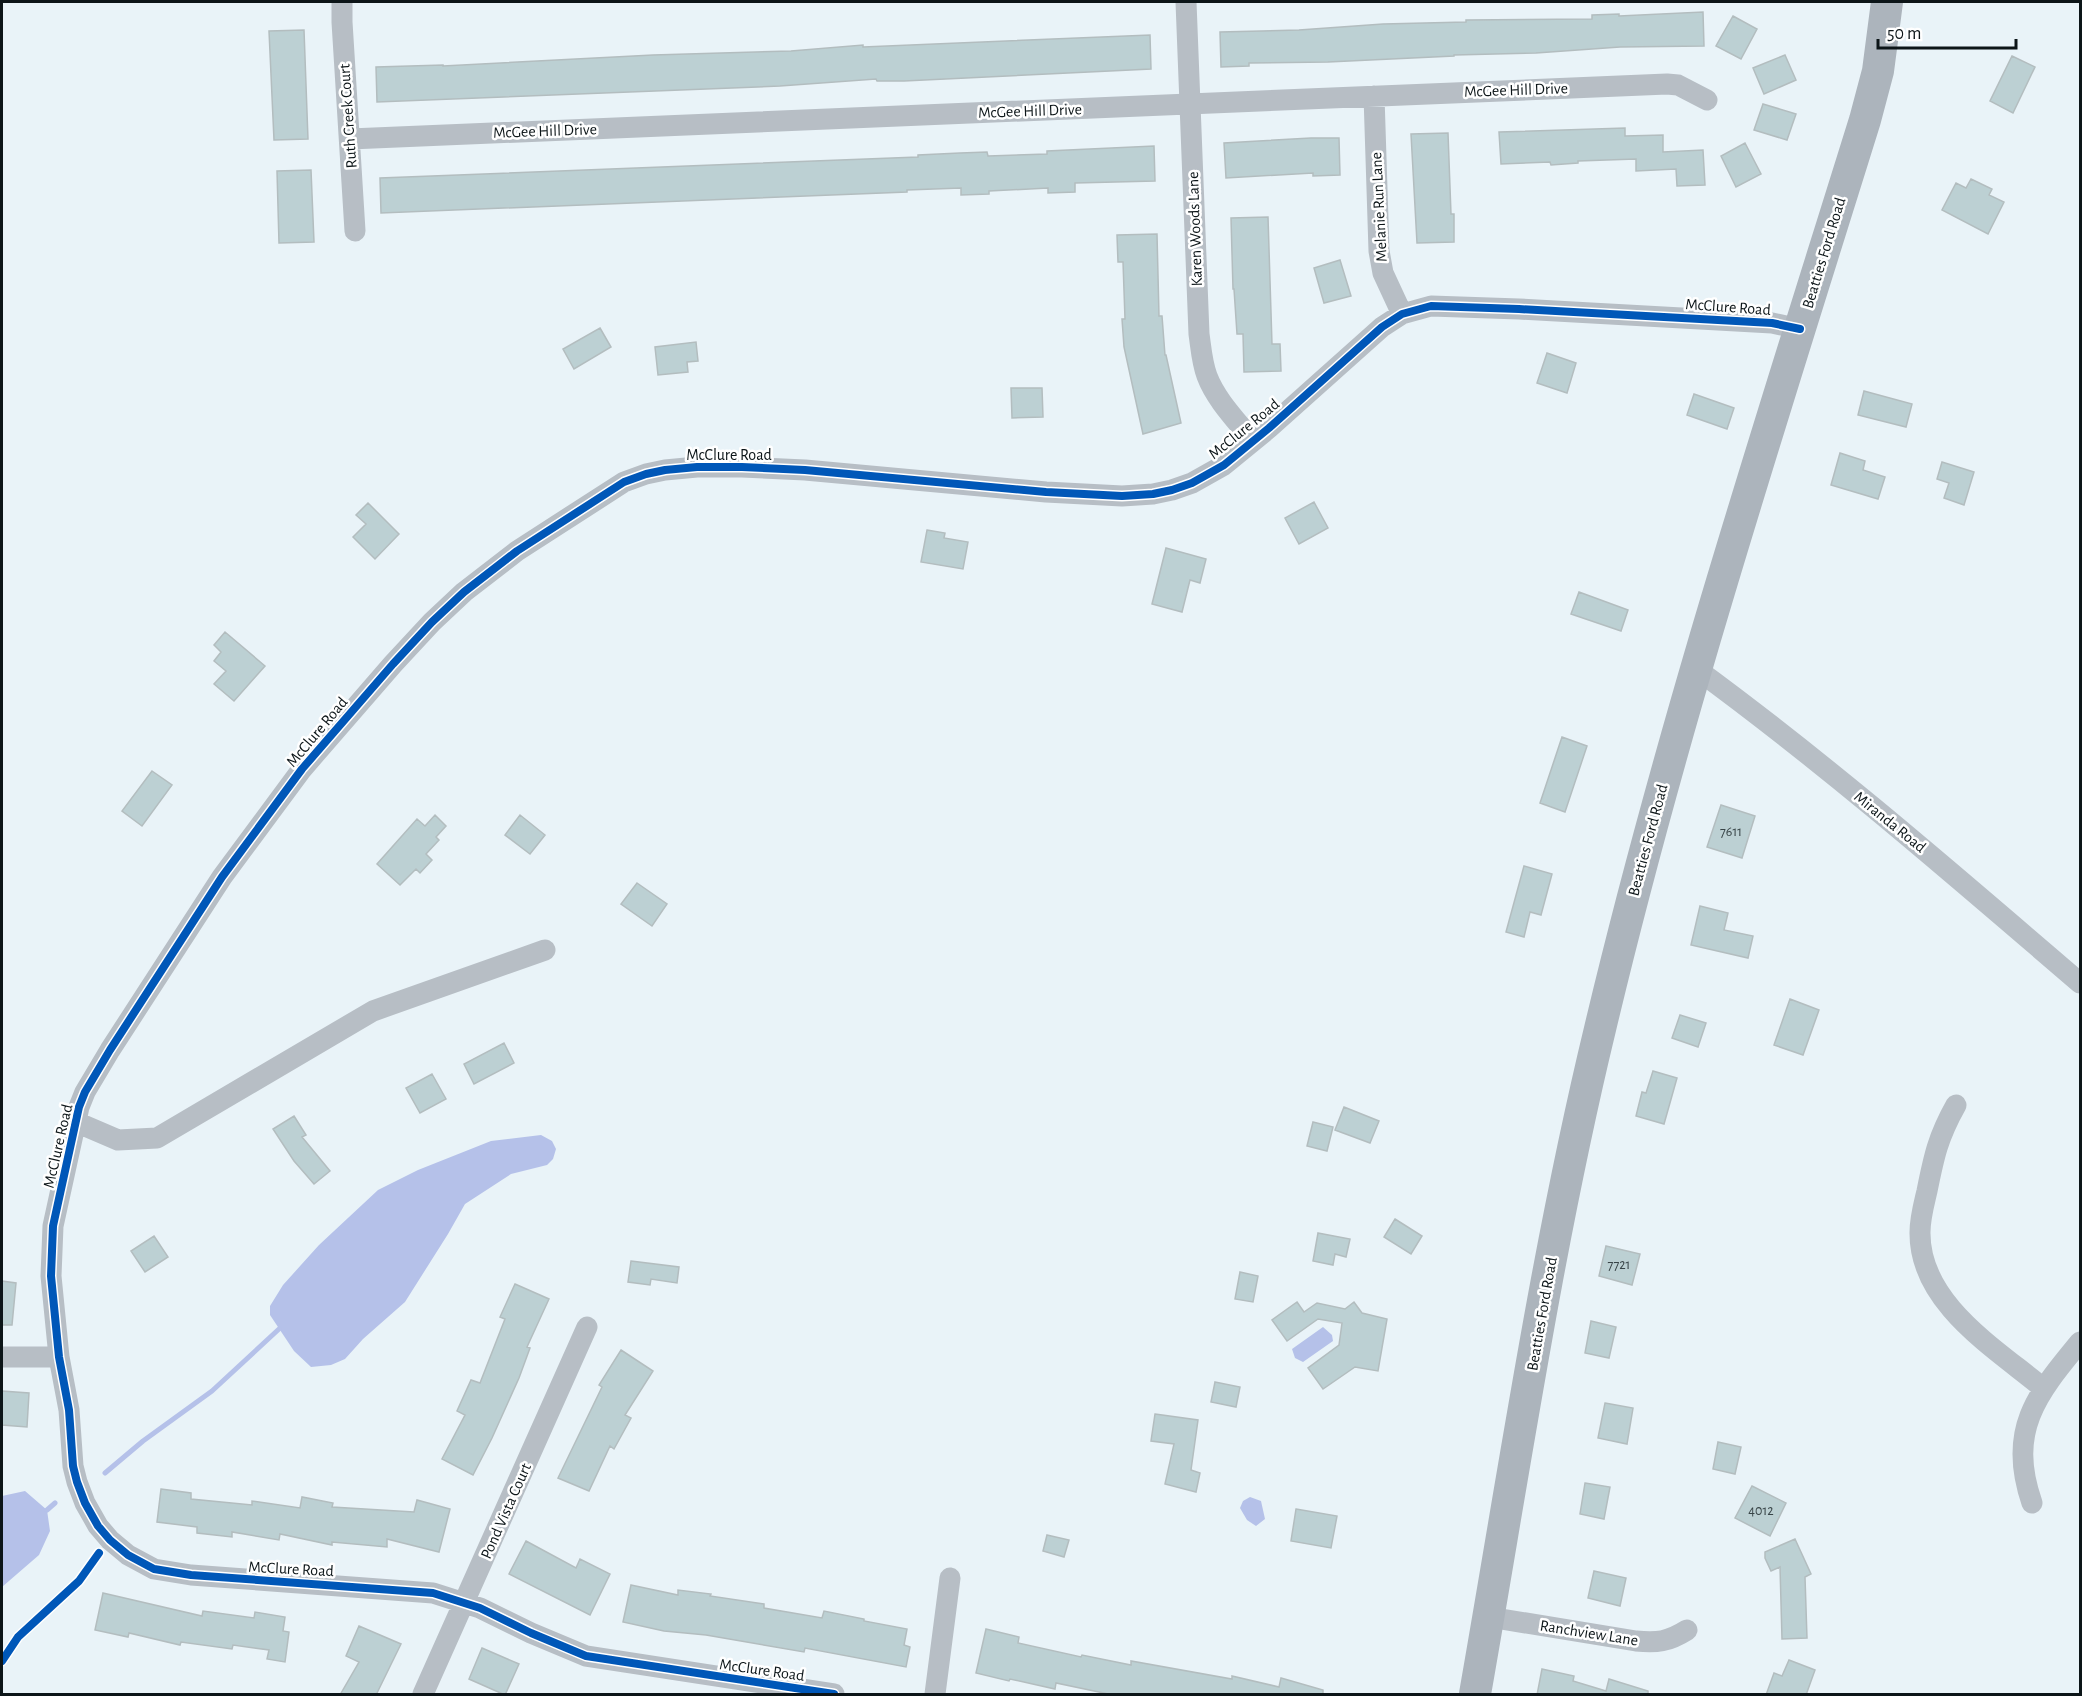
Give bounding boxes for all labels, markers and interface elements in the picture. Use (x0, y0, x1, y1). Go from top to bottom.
scale bar (1878, 12, 2016, 50)
text: 50 m (1887, 25, 1921, 43)
street label: Ruth Creek Court (336, 63, 360, 169)
street label: McGee Hill Drive (1464, 80, 1568, 100)
street label: McGee Hill Drive (978, 101, 1082, 121)
street label: McGee Hill Drive (493, 121, 597, 141)
street label: Melanie Run Lane (1368, 152, 1390, 262)
street label: Karen Woods Lane (1185, 171, 1205, 287)
street label: Beatties Ford Road (1800, 196, 1848, 310)
street label: McClure Road (1685, 296, 1771, 318)
street label: McClure Road (1206, 396, 1282, 462)
street label: McClure Road (686, 447, 772, 463)
street label: McClure Road (283, 694, 351, 770)
street label: Beatties Ford Road (1625, 782, 1671, 898)
street label: Miranda Road (1851, 788, 1929, 856)
house number: 7611 (1720, 825, 1742, 839)
street label: McClure Road (41, 1102, 75, 1190)
street label: Beatties Ford Road (1524, 1256, 1560, 1372)
house number: 7721 (1608, 1258, 1630, 1272)
street label: Pond Vista Court (478, 1461, 534, 1561)
house number: 4012 (1748, 1504, 1774, 1518)
street label: McClure Road (248, 1559, 334, 1579)
street label: Ranchview Lane (1539, 1617, 1639, 1649)
street label: McClure Road (718, 1656, 806, 1684)

